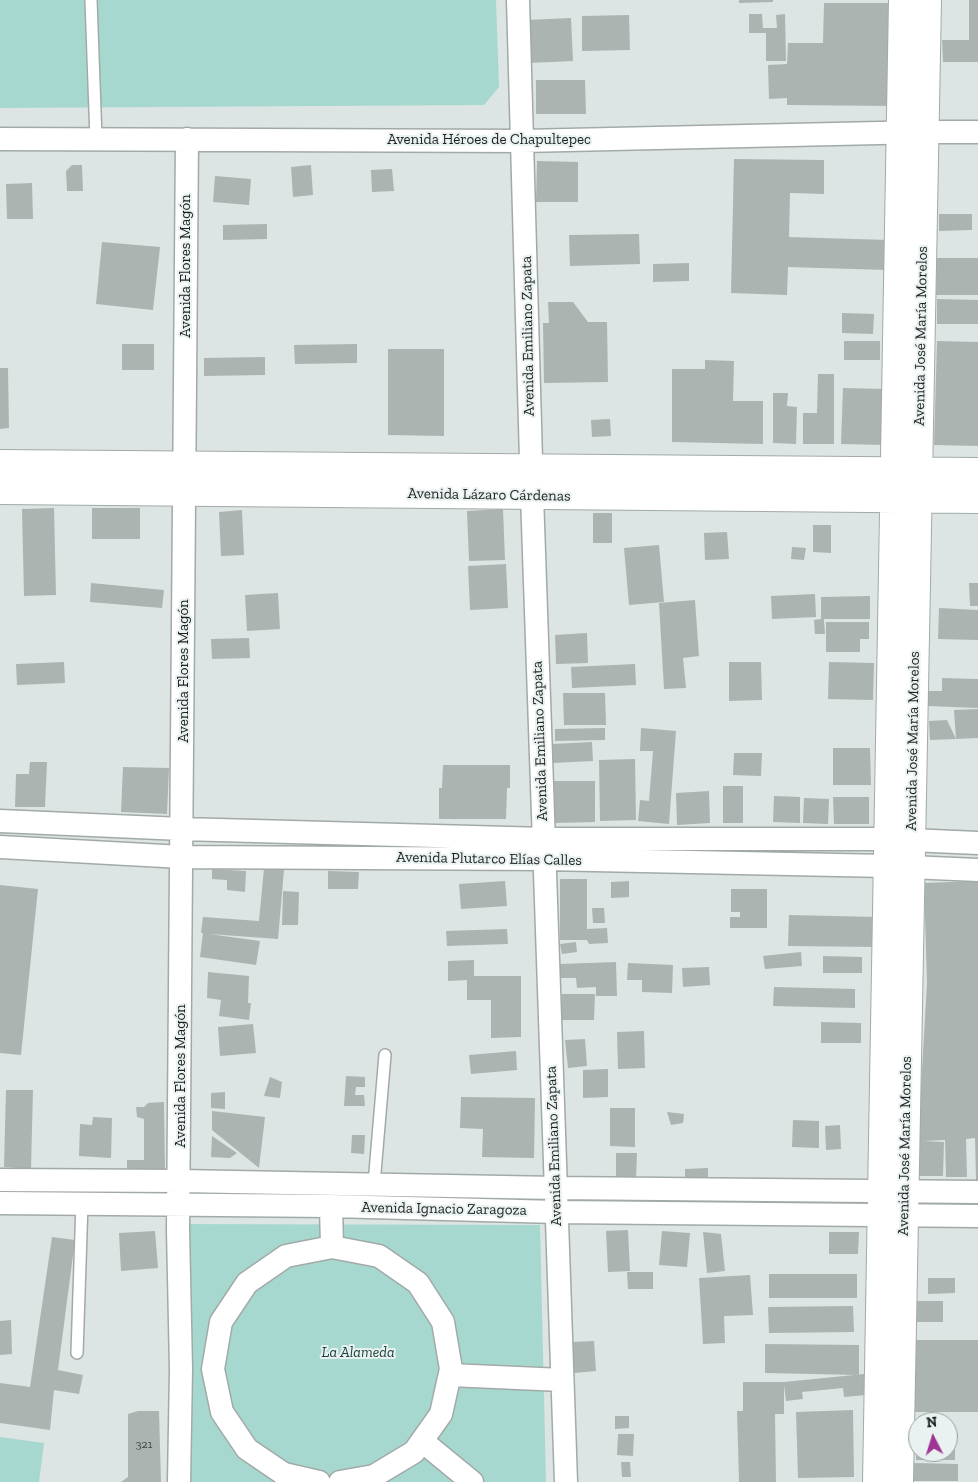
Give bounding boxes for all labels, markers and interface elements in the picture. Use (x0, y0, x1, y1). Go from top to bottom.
street label: Avenida Héroes de Chapultepec (387, 131, 591, 149)
street label: Avenida Flores Magón (177, 194, 195, 338)
street label: Avenida José María Morelos (910, 246, 932, 426)
street label: Avenida Emiliano Zapata (518, 256, 538, 416)
street label: Avenida Lázaro Cárdenas (407, 485, 571, 505)
street label: Avenida Flores Magón (175, 599, 193, 743)
street label: Avenida José María Morelos (902, 651, 924, 831)
street label: Avenida Emiliano Zapata (528, 661, 552, 821)
street label: Avenida Plutarco Elías Calles (396, 848, 582, 870)
street label: Avenida Flores Magón (172, 1004, 190, 1148)
street label: Avenida José María Morelos (894, 1056, 916, 1236)
street label: Avenida Emiliano Zapata (542, 1066, 566, 1226)
street label: Avenida Ignacio Zaragoza (361, 1199, 527, 1219)
park label: La Alameda (321, 1344, 395, 1362)
north arrow (908, 1412, 958, 1462)
text: N (926, 1414, 938, 1431)
house number: 321 (136, 1438, 152, 1452)

